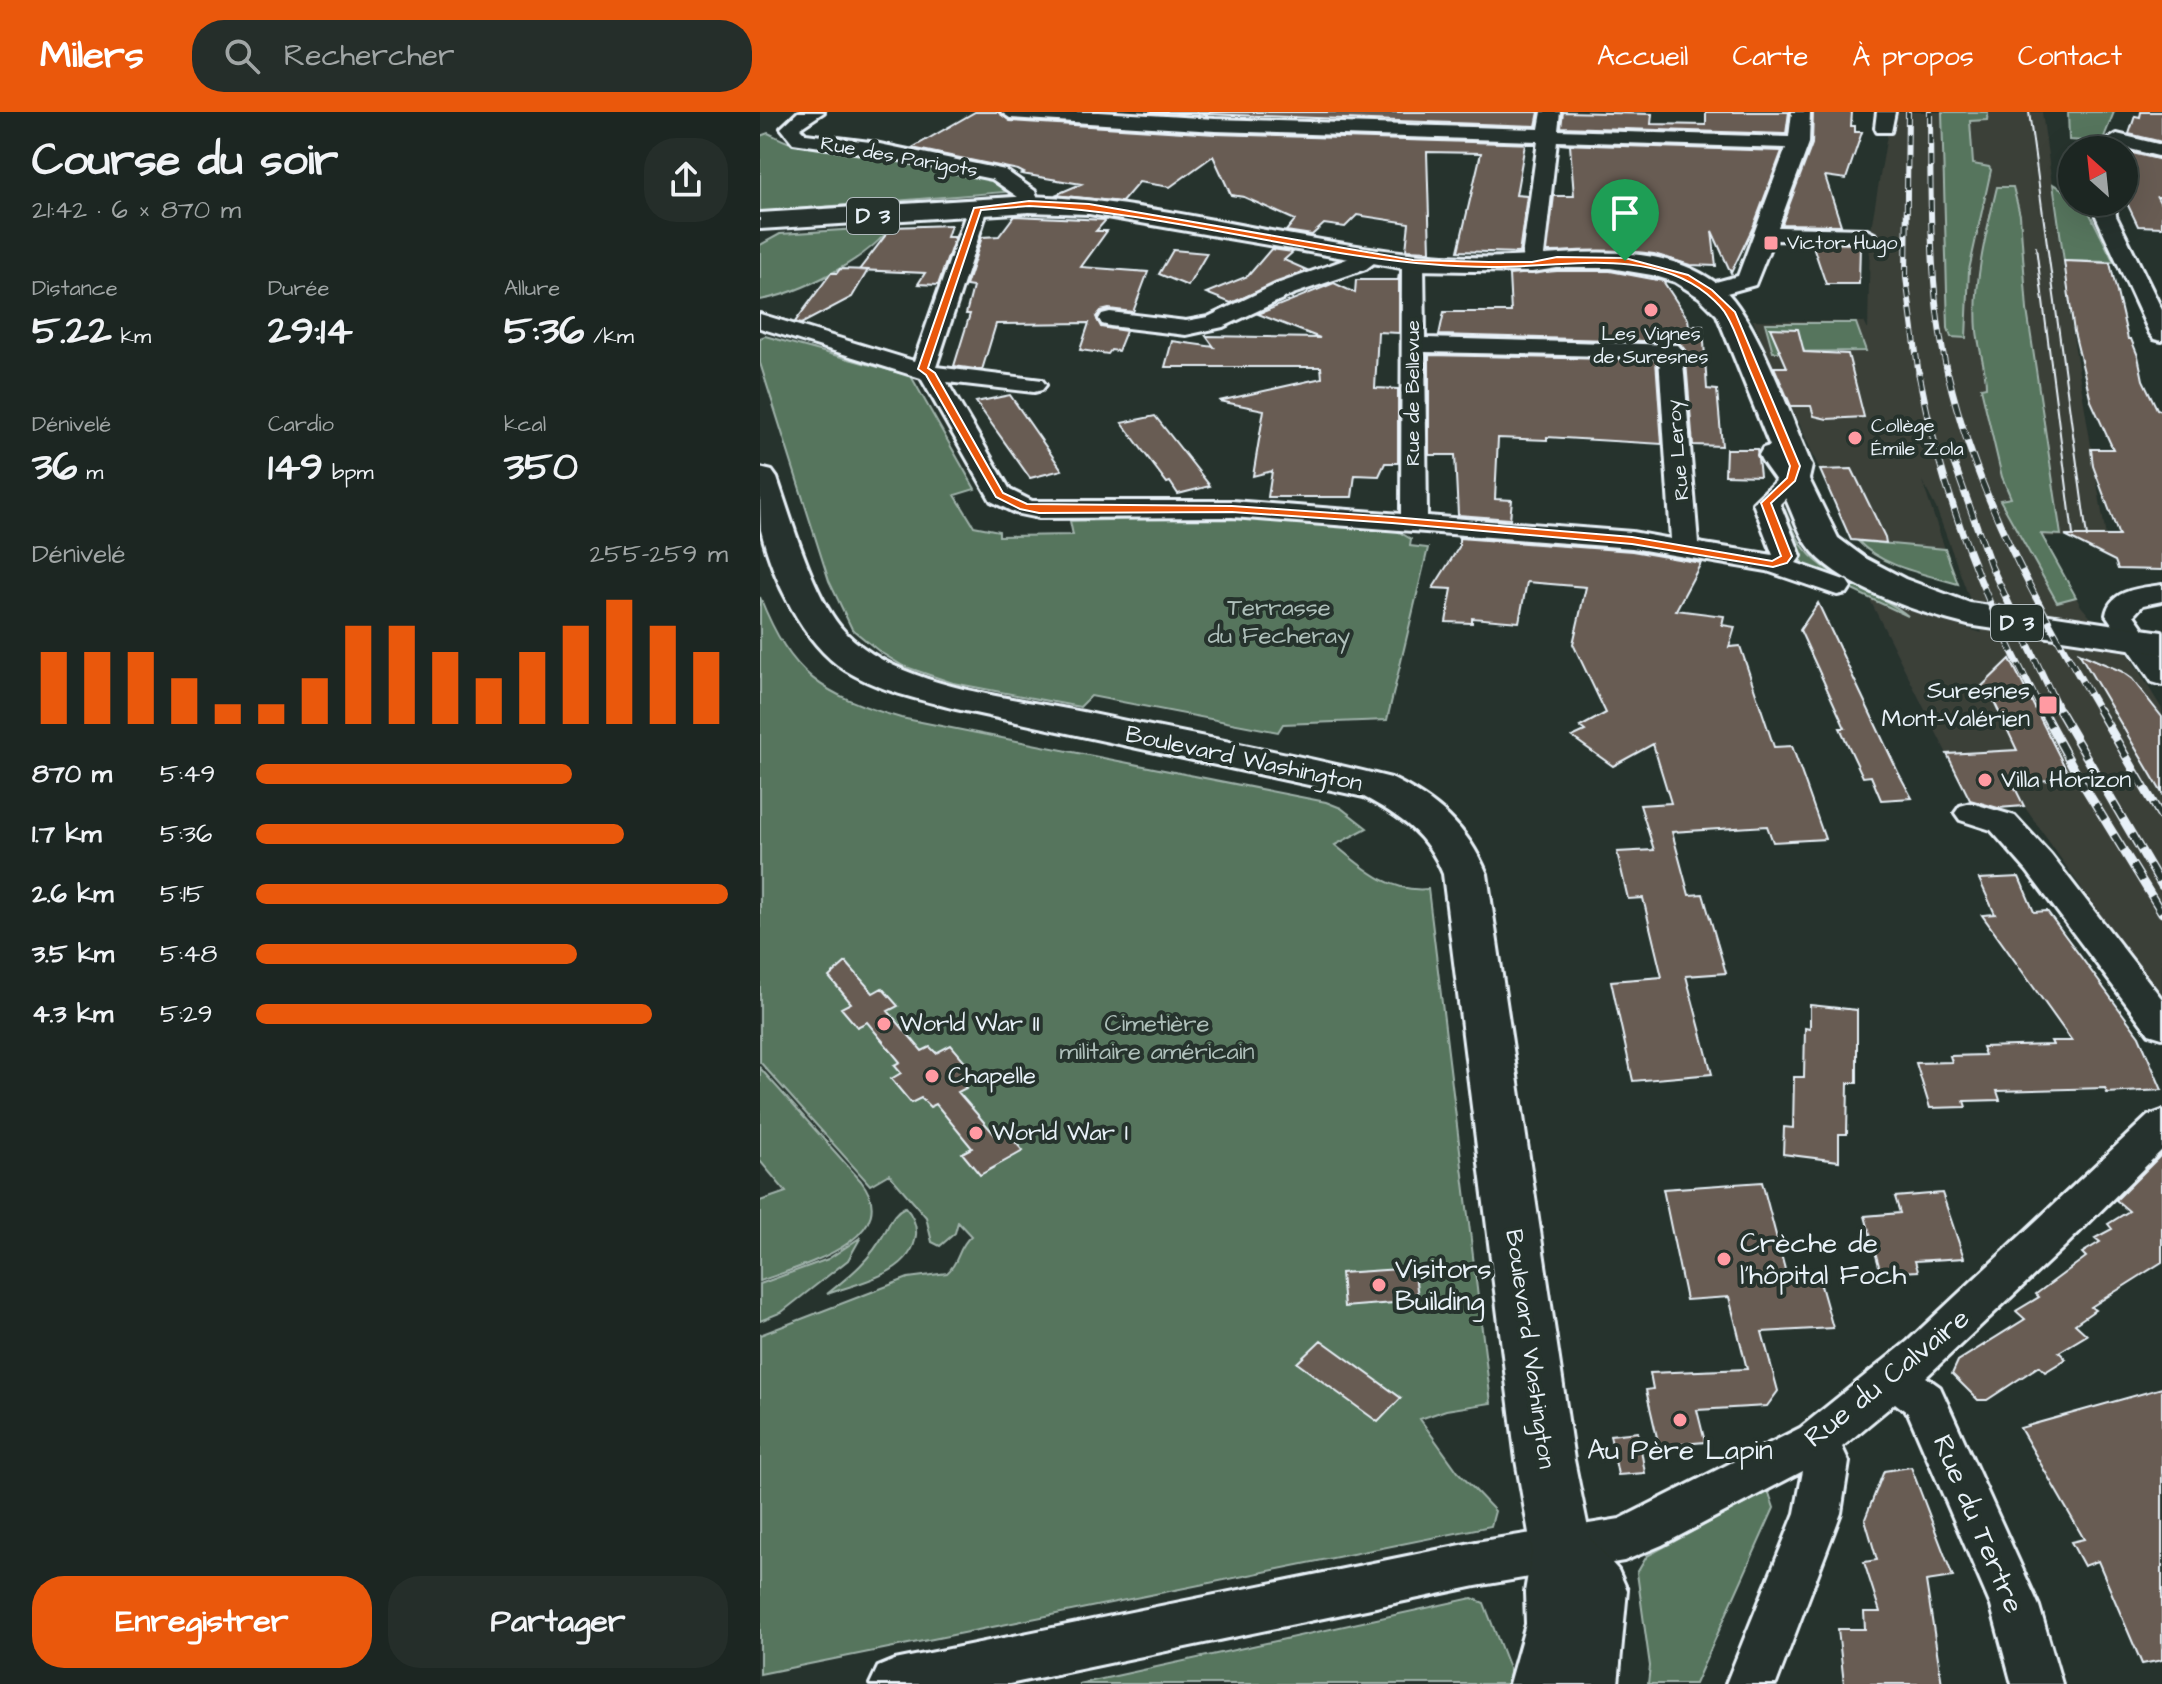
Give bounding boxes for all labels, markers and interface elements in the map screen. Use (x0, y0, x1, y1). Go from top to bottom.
search box (192, 20, 752, 92)
text: Milers (40, 30, 144, 82)
icon: search (220, 34, 264, 78)
text: Rechercher (284, 35, 455, 77)
text: Accueil (1597, 37, 1688, 76)
text: Carte (1732, 37, 1808, 76)
text: À propos (1852, 37, 1974, 76)
text: Contact (2018, 37, 2122, 76)
street label: Rue des Parigots (818, 129, 980, 186)
text: Course du soir (32, 131, 338, 192)
north arrow (2058, 136, 2138, 216)
map controls (2058, 136, 2138, 216)
button: share (644, 138, 728, 222)
pin (1591, 179, 1659, 261)
icon: arrive (1603, 191, 1647, 235)
text: 21:42 · 6 × 870 m (32, 192, 241, 228)
road number: D 3 (847, 198, 899, 234)
place label: Victor Hugo (1787, 229, 1897, 258)
marker: Victor Hugo (1762, 234, 1780, 252)
text: Distance (32, 273, 118, 304)
text: Durée (268, 273, 329, 304)
text: Allure (504, 273, 560, 304)
marker: Les Vignes de Suresnes (1642, 301, 1660, 319)
text: 5.22 (32, 304, 112, 359)
text: 29:14 (268, 304, 353, 359)
text: 5:36 (504, 304, 584, 359)
street label: Rue de Bellevue (1399, 320, 1427, 466)
place label: Les Vignes de Suresnes (1594, 320, 1708, 371)
text: km (112, 321, 151, 352)
text: /km (584, 321, 634, 352)
street label: Rue Leroy (1660, 398, 1697, 502)
text: Dénivelé (32, 409, 111, 440)
text: Cardio (268, 409, 334, 440)
text: kcal (504, 409, 546, 440)
place label: Collège Émile Zola (1871, 412, 1964, 463)
marker: Collège Émile Zola (1846, 429, 1864, 447)
text: 36 (32, 440, 77, 495)
text: 149 (268, 440, 323, 495)
text: 350 (504, 440, 578, 495)
text: m (77, 457, 103, 488)
text: bpm (323, 457, 374, 488)
text: Dénivelé (32, 536, 126, 572)
text: 255–259 m (589, 536, 728, 572)
park label: Terrasse du Fecheray (1208, 591, 1350, 654)
road number: D 3 (1991, 605, 2043, 641)
place label: Suresnes Mont-Valérien (1882, 674, 2030, 736)
marker: Suresnes Mont-Valérien (2037, 694, 2059, 716)
street label: Boulevard Washington (1122, 717, 1366, 802)
text: 870 m (32, 756, 112, 792)
text: 5:49 (160, 756, 215, 792)
place label: Villa Horizon (2001, 763, 2131, 797)
marker: Villa Horizon (1976, 771, 1994, 789)
text: 1.7 km (32, 816, 102, 852)
text: 5:36 (160, 816, 212, 852)
text: 2.6 km (32, 876, 113, 912)
text: 5:15 (160, 876, 204, 912)
text: 3.5 km (32, 936, 114, 972)
text: 5:48 (160, 936, 217, 972)
text: 4.3 km (32, 996, 113, 1032)
text: 5:29 (160, 996, 212, 1032)
place label: World War II (900, 1007, 1040, 1041)
park label: Cimetière militaire américain (1060, 1007, 1254, 1069)
marker: World War II (875, 1015, 893, 1033)
place label: Chapelle (948, 1059, 1036, 1093)
marker: Chapelle (923, 1067, 941, 1085)
place label: World War I (992, 1116, 1128, 1150)
marker: World War I (967, 1124, 985, 1142)
place label: Crèche de l'hôpital Foch (1740, 1224, 1906, 1295)
street label: Boulevard Washington (1495, 1227, 1564, 1471)
place label: Visitors Building (1395, 1250, 1492, 1322)
marker: Crèche de l'hôpital Foch (1715, 1250, 1733, 1268)
marker: Visitors Building (1370, 1276, 1388, 1294)
street label: Rue du Calvaire (1796, 1299, 1978, 1457)
marker: Au Père Lapin (1671, 1411, 1689, 1429)
street label: Rue du Tertre (1923, 1429, 2033, 1619)
place label: Au Père Lapin (1587, 1431, 1773, 1470)
button: Enregistrer (32, 1576, 372, 1668)
button: Partager (388, 1576, 728, 1668)

